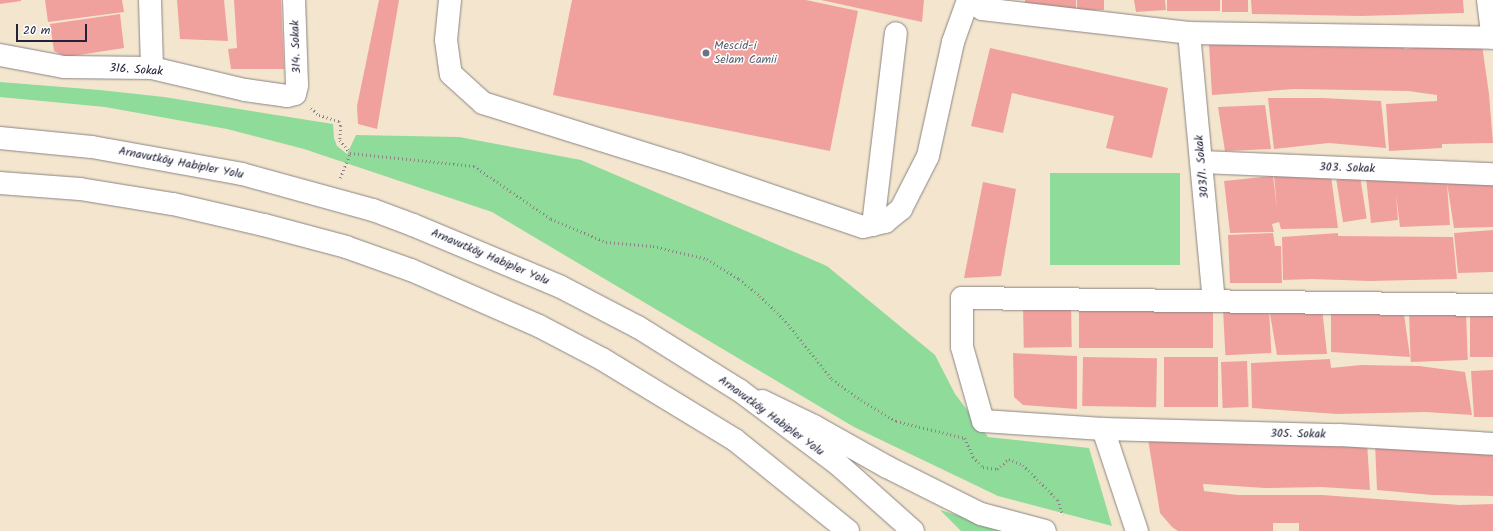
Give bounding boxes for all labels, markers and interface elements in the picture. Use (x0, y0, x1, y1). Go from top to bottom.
scale bar (18, 16, 89, 42)
street label: 314. Sokak (288, 20, 304, 74)
text: 20 m (23, 21, 50, 40)
place label: Mescid-i Selam Camii (714, 39, 777, 67)
marker: Mescid-i Selam Camii (701, 48, 711, 58)
street label: 316. Sokak (109, 61, 163, 79)
street label: 303/1. Sokak (1192, 134, 1212, 200)
street label: Arnavutköy Habipler Yolu (117, 144, 245, 182)
street label: 303. Sokak (1319, 160, 1375, 176)
street label: Arnavutköy Habipler Yolu (429, 226, 551, 288)
street label: Arnavutköy Habipler Yolu (715, 373, 827, 459)
street label: 305. Sokak (1270, 426, 1326, 442)

